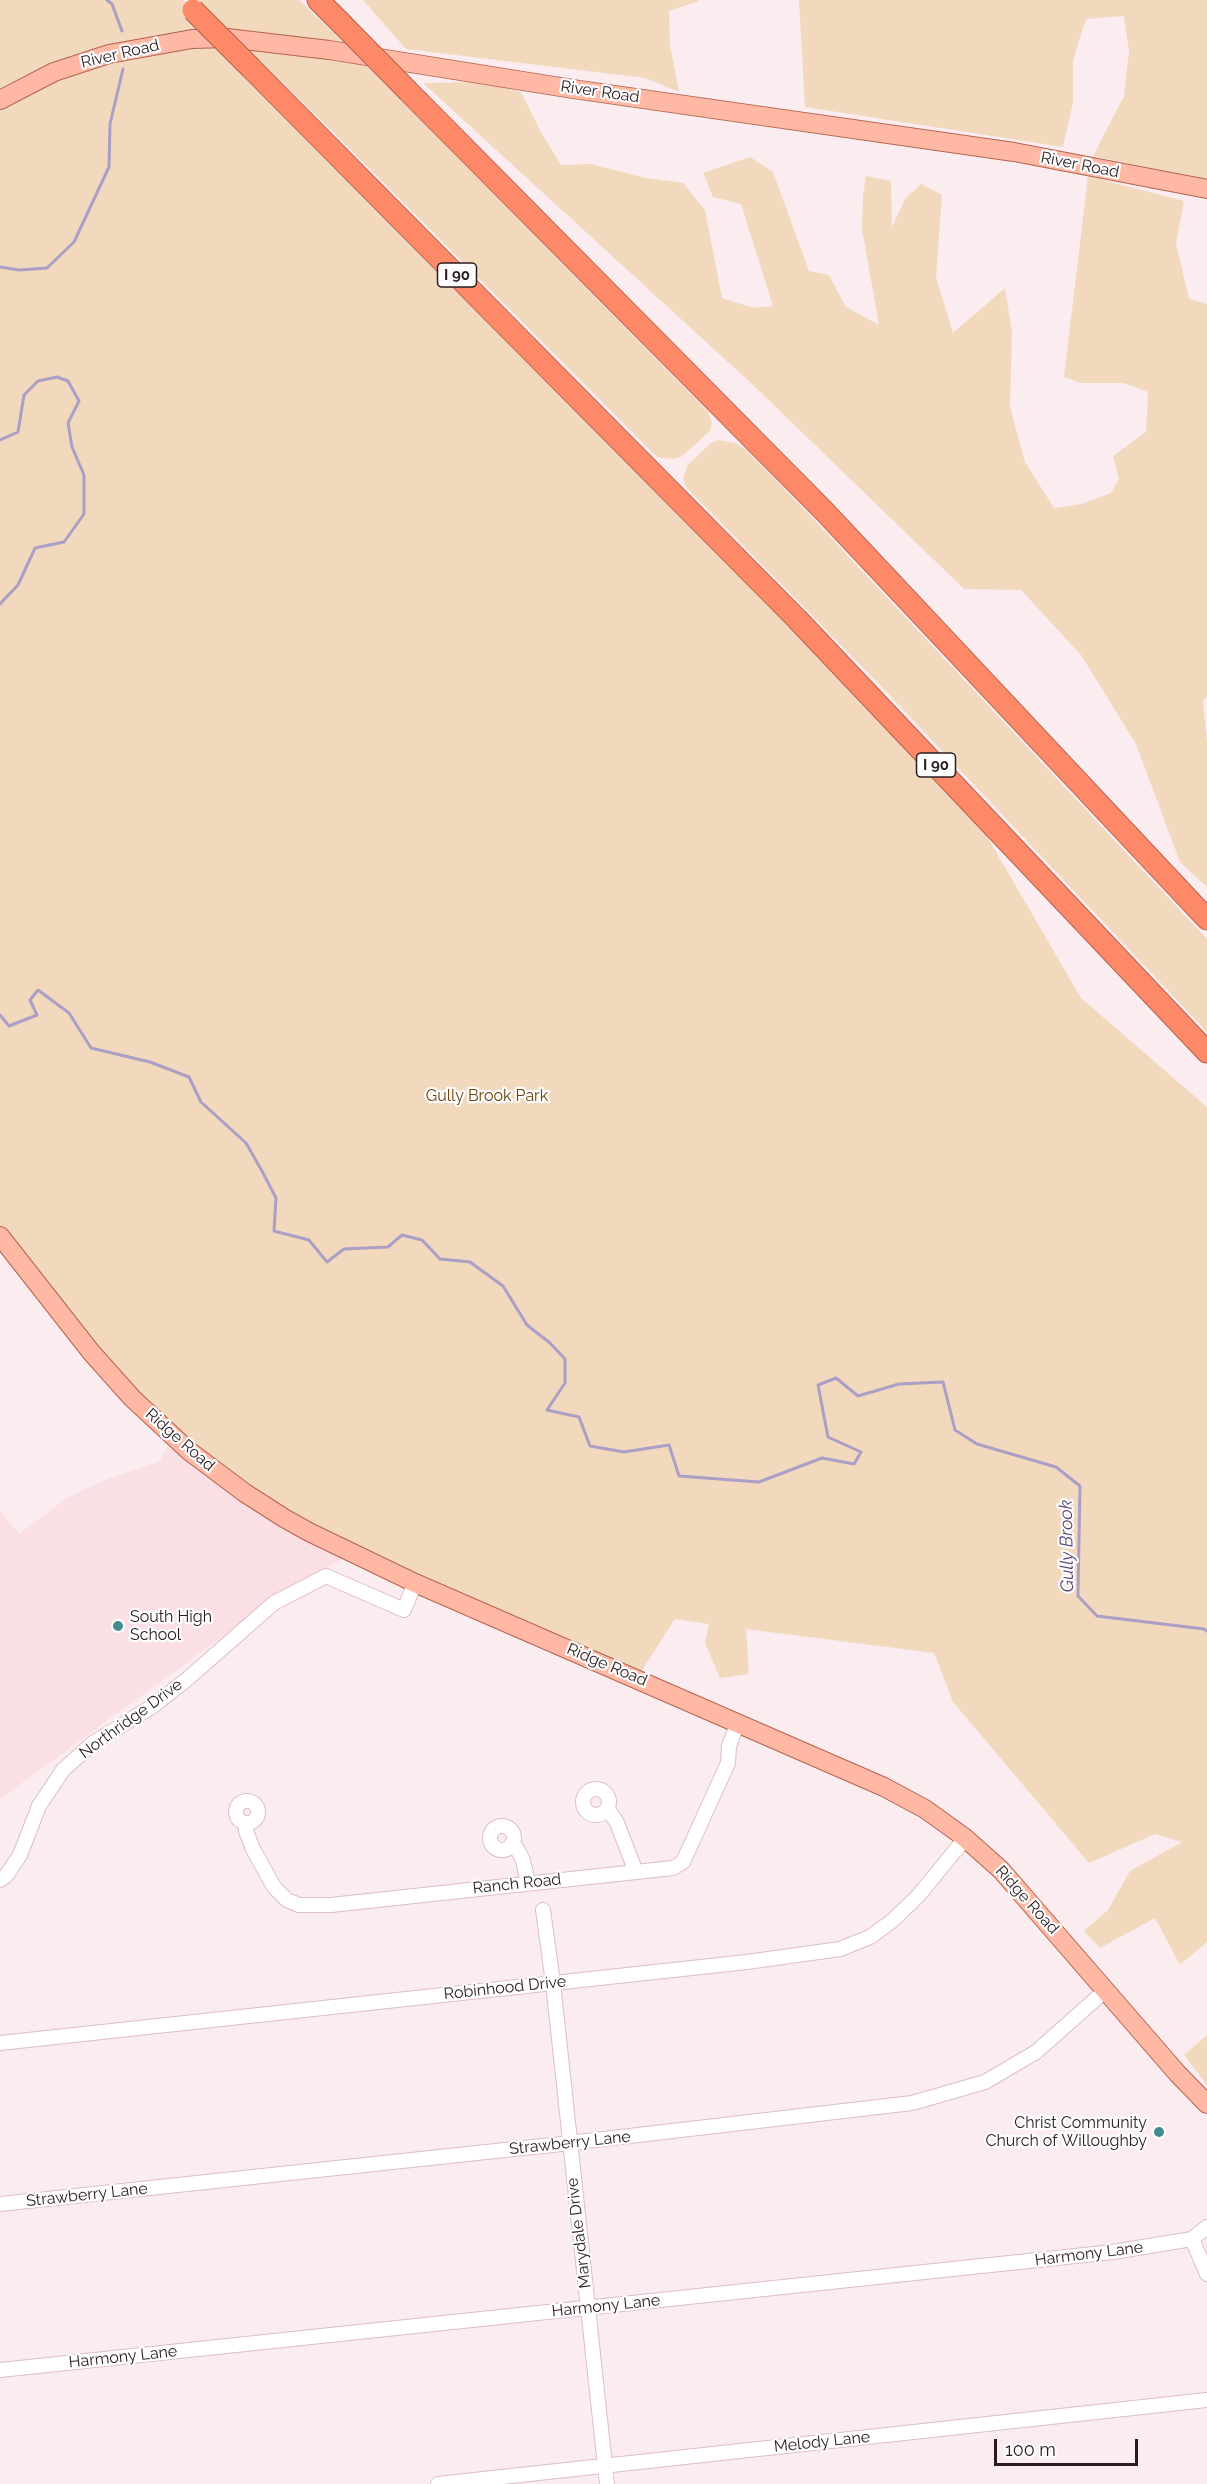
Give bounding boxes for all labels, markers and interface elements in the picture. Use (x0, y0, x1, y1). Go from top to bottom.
street label: River Road (79, 36, 161, 72)
street label: River Road (559, 77, 641, 107)
street label: River Road (1039, 148, 1121, 182)
road number: I 90 (438, 263, 476, 287)
road number: I 90 (916, 753, 956, 777)
park label: Gully Brook Park (426, 1086, 548, 1106)
street label: Ridge Road (141, 1405, 219, 1475)
water label: Gully Brook (1055, 1499, 1079, 1593)
place label: South High School (130, 1607, 212, 1645)
marker: South High School (111, 1619, 125, 1633)
street label: Ridge Road (564, 1639, 650, 1691)
street label: Northridge Drive (76, 1675, 186, 1763)
street label: Ridge Road (991, 1862, 1063, 1938)
street label: Ranch Road (472, 1870, 562, 1898)
street label: Robinhood Drive (443, 1972, 567, 2004)
place label: Christ Community Church of Willoughby (985, 2113, 1147, 2151)
marker: Christ Community Church of Willoughby (1152, 2125, 1166, 2139)
street label: Strawberry Lane (508, 2127, 632, 2159)
street label: Marydale Drive (563, 2177, 595, 2289)
street label: Strawberry Lane (25, 2179, 149, 2211)
street label: Harmony Lane (1034, 2238, 1144, 2270)
street label: Harmony Lane (551, 2291, 661, 2321)
street label: Harmony Lane (68, 2342, 178, 2372)
street label: Melody Lane (773, 2427, 871, 2457)
scale bar (997, 2427, 1141, 2465)
text: 100 m (1005, 2439, 1056, 2460)

